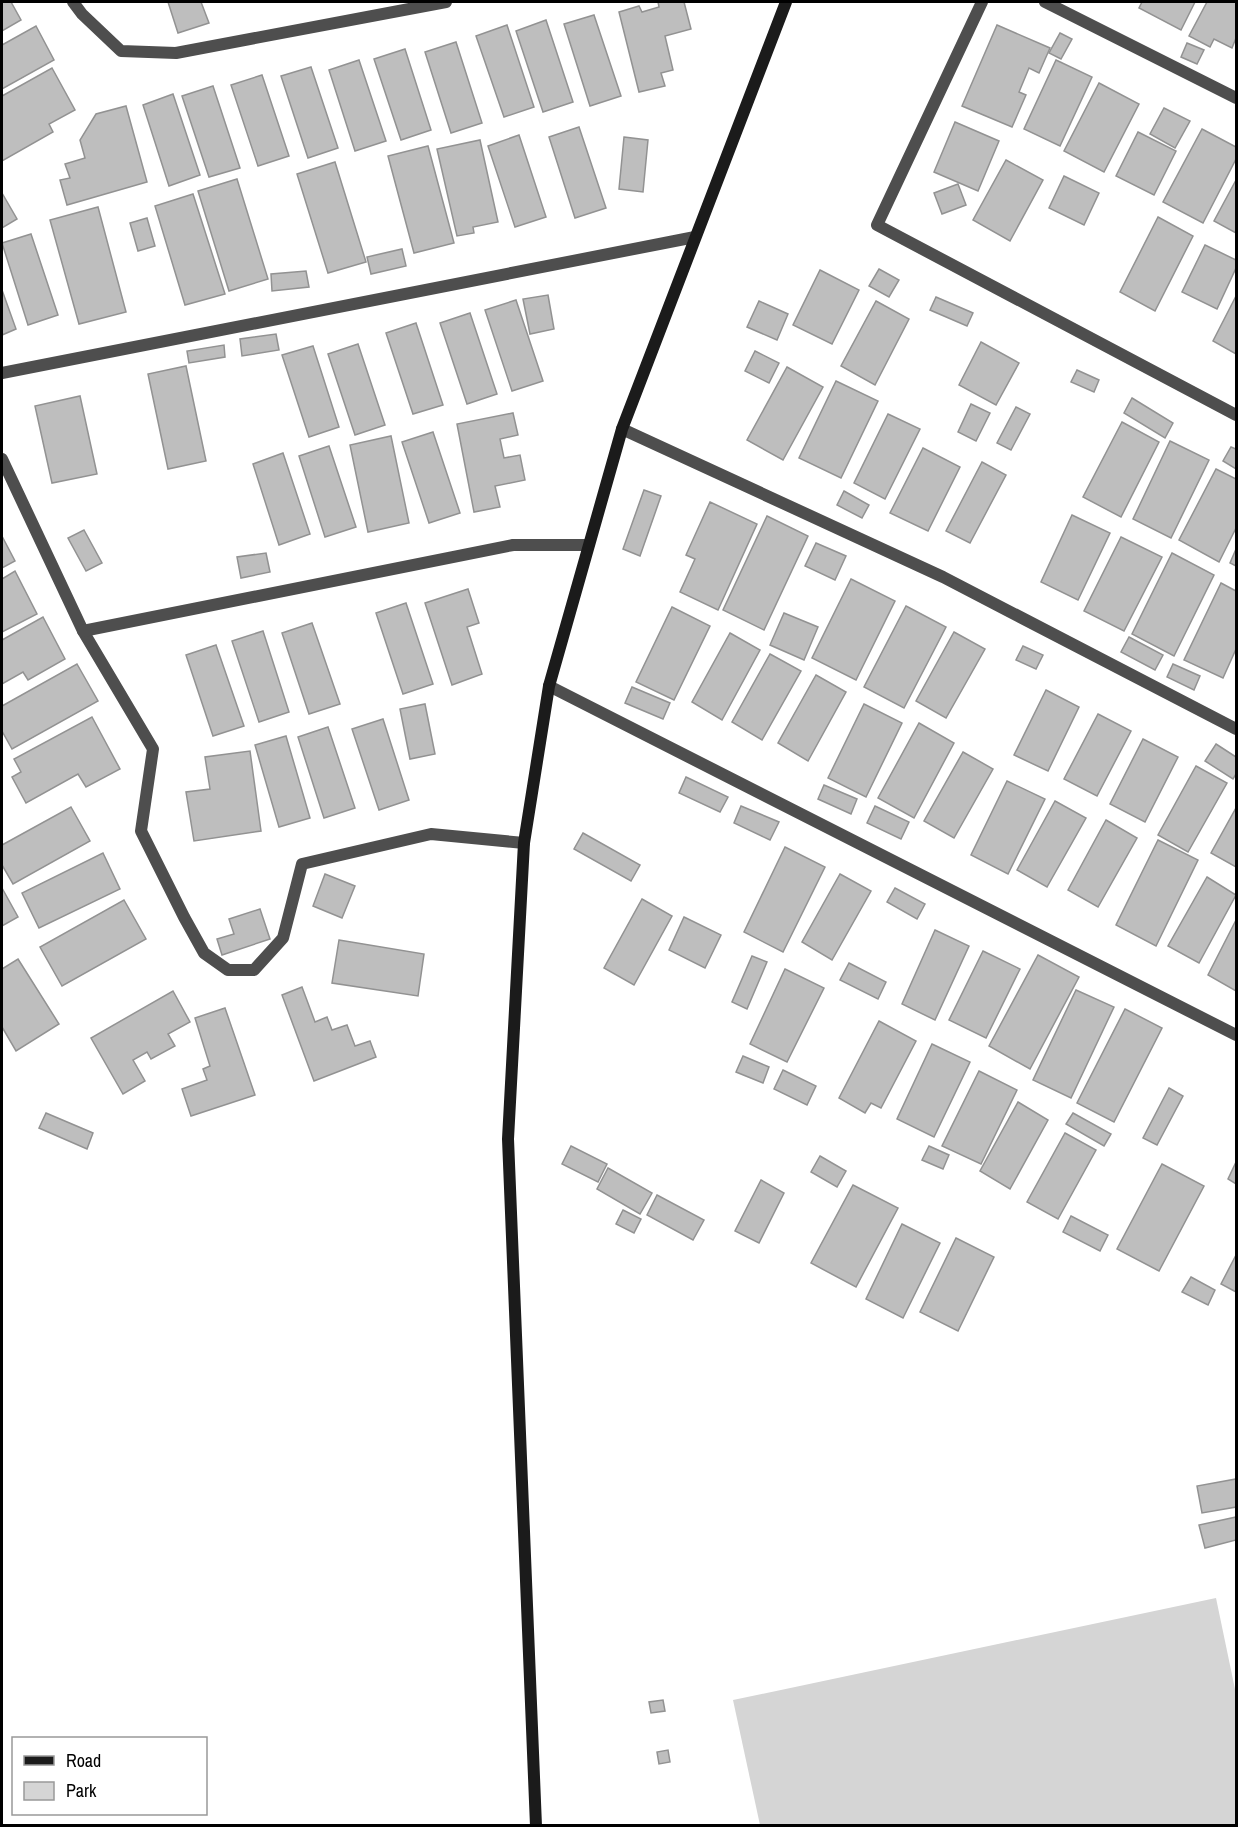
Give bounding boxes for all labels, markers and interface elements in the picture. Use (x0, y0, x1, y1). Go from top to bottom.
legend (12, 1737, 207, 1815)
text: Road (66, 1748, 101, 1773)
text: Park (66, 1778, 97, 1803)

